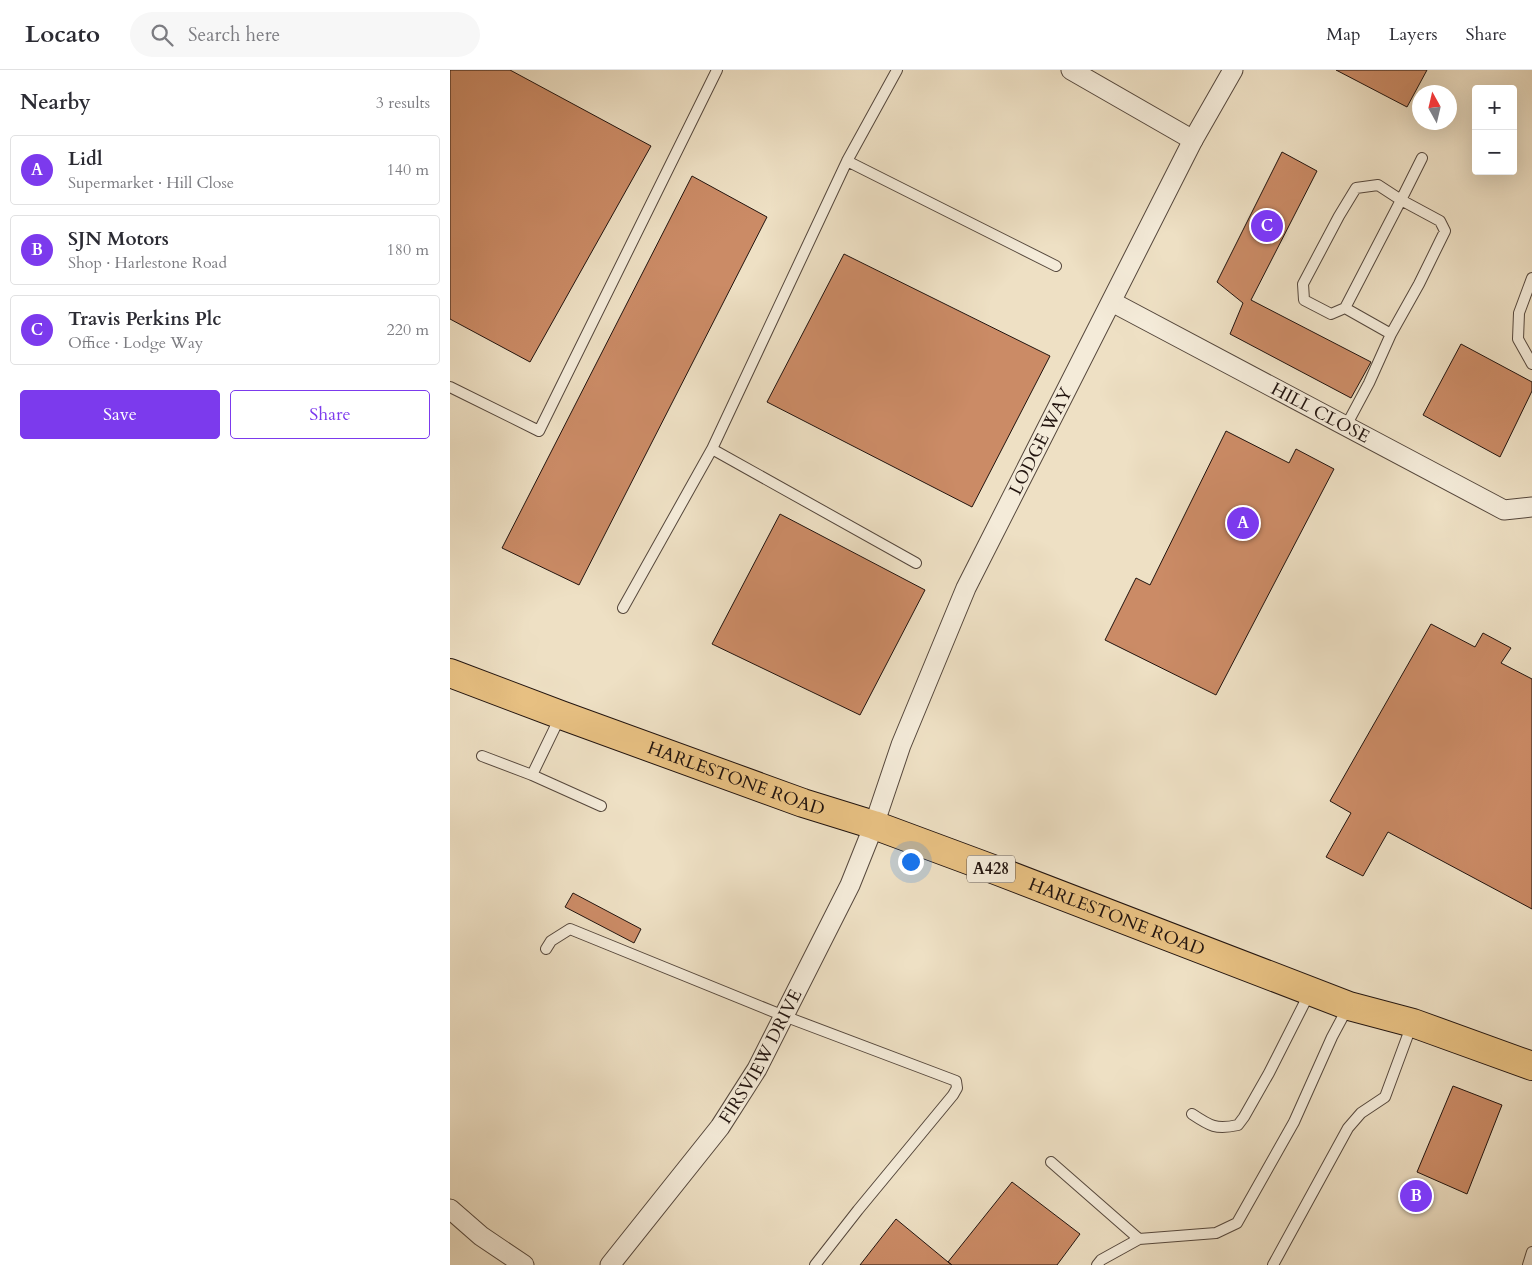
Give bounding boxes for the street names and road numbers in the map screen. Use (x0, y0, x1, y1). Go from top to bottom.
street label: HILL CLOSE (1267, 376, 1374, 449)
street label: LODGE WAY (1003, 383, 1078, 499)
street label: HARLESTONE ROAD (644, 735, 828, 822)
road number: A428 (967, 856, 1015, 882)
street label: HARLESTONE ROAD (1025, 871, 1208, 962)
street label: FIRSVIEW DRIVE (713, 985, 808, 1129)

